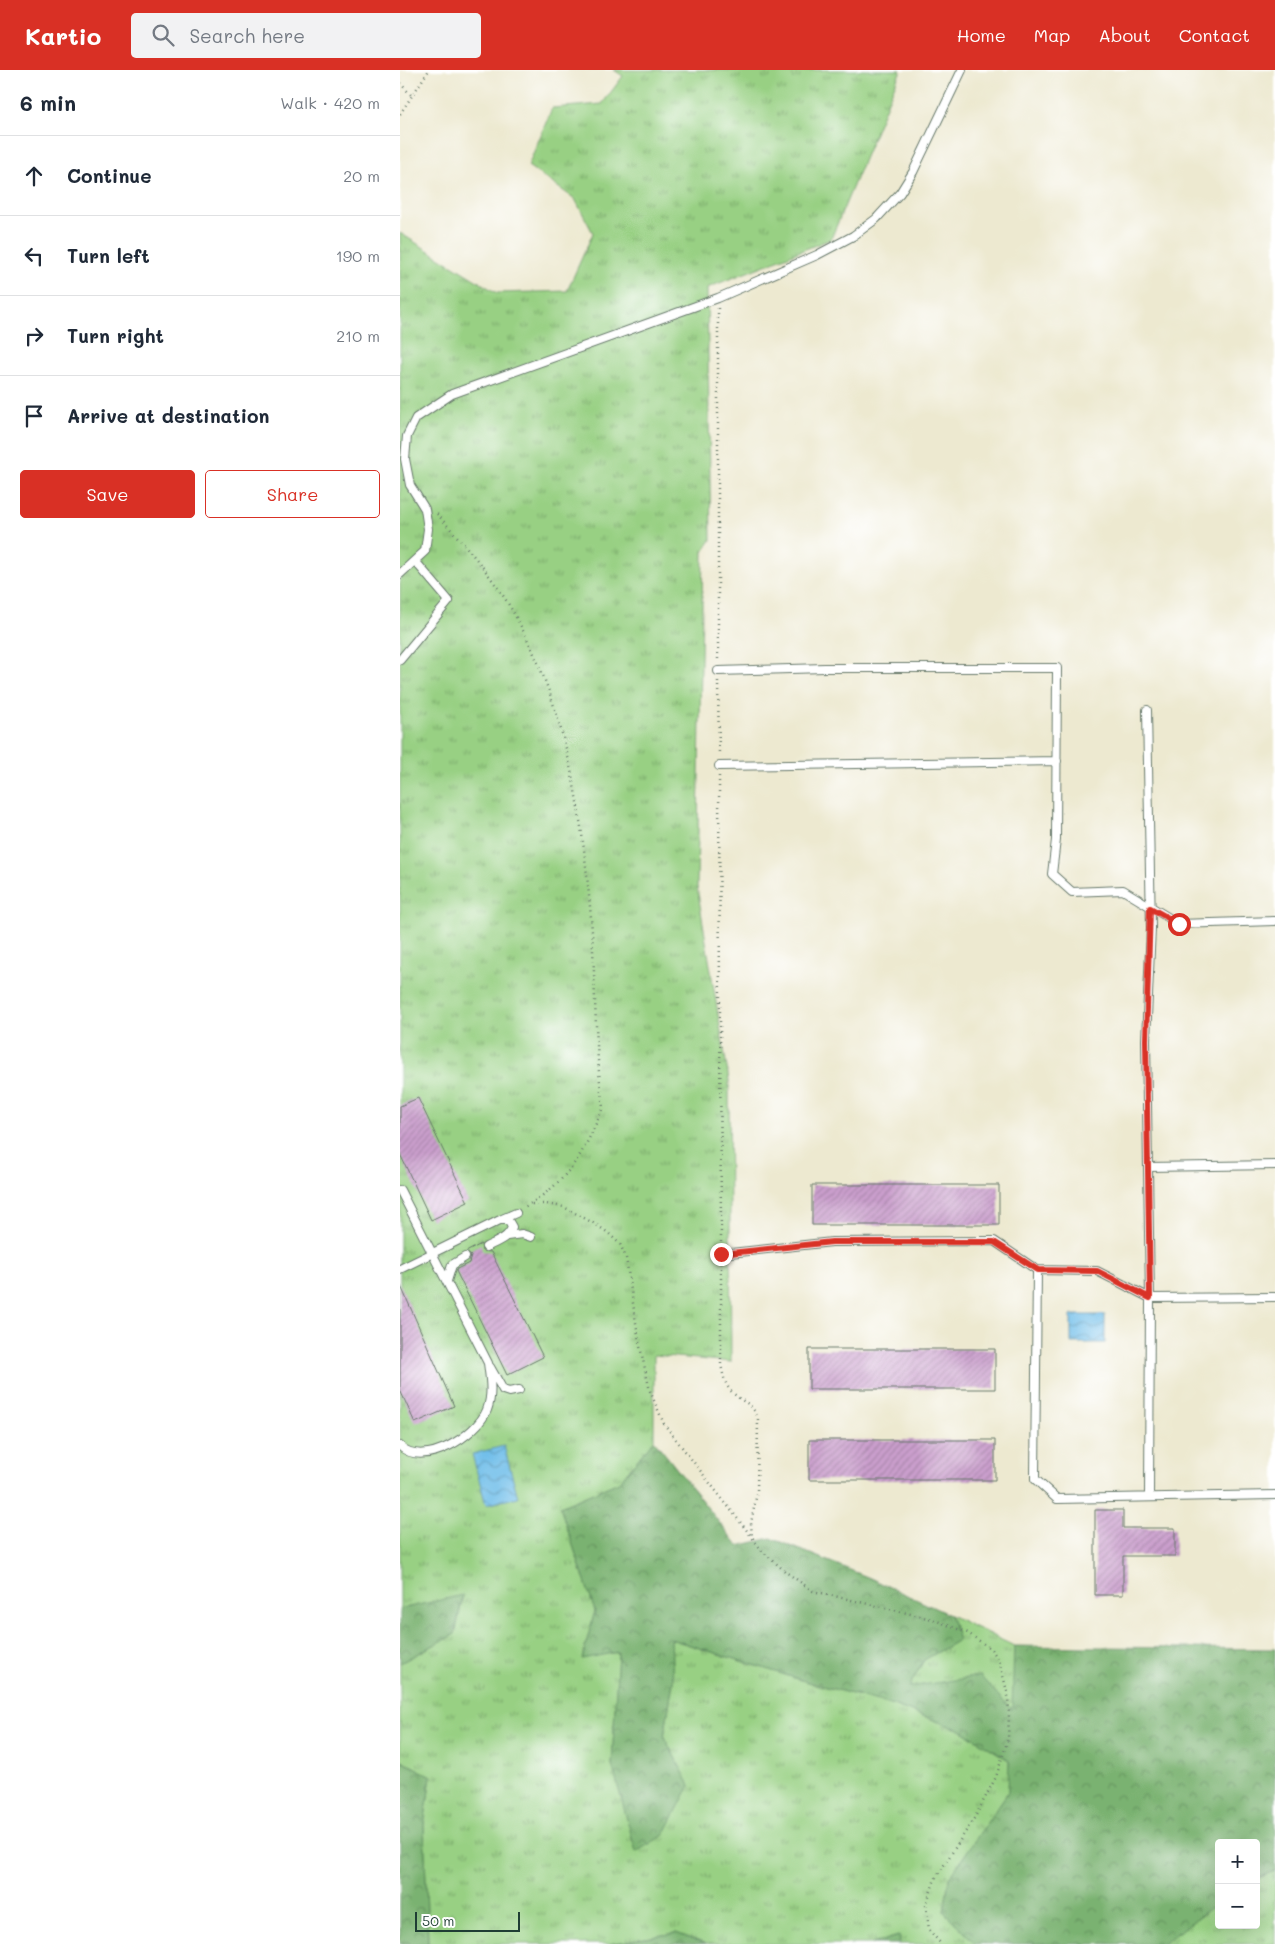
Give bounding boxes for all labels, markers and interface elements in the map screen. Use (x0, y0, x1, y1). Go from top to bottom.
search box (131, 13, 481, 58)
text: Kartio (25, 20, 101, 51)
icon: search (149, 21, 177, 49)
text: Search here (189, 23, 305, 48)
text: Home (957, 23, 1006, 47)
text: Map (1034, 23, 1070, 47)
text: About (1098, 23, 1151, 47)
text: Contact (1179, 23, 1250, 47)
text: 6 min (20, 89, 76, 116)
text: Walk · 420 m (280, 92, 380, 113)
icon: ahead (20, 162, 48, 190)
text: Continue (67, 163, 152, 188)
text: 20 m (343, 165, 380, 186)
icon: left (20, 242, 48, 270)
text: Turn left (67, 243, 150, 268)
text: 190 m (336, 245, 380, 266)
icon: right (20, 322, 48, 350)
text: Turn right (67, 323, 164, 348)
text: 210 m (336, 325, 380, 346)
icon: arrive (20, 402, 48, 430)
text: Arrive at destination (67, 403, 270, 428)
button: Save (20, 470, 195, 518)
button: Share (205, 470, 380, 518)
route start (1168, 913, 1191, 936)
route end (710, 1243, 733, 1266)
map controls (1215, 1839, 1260, 1929)
button: + (1215, 1839, 1260, 1884)
button: − (1215, 1884, 1260, 1929)
scale bar (415, 1909, 520, 1932)
text: 50 m (422, 1911, 454, 1930)

